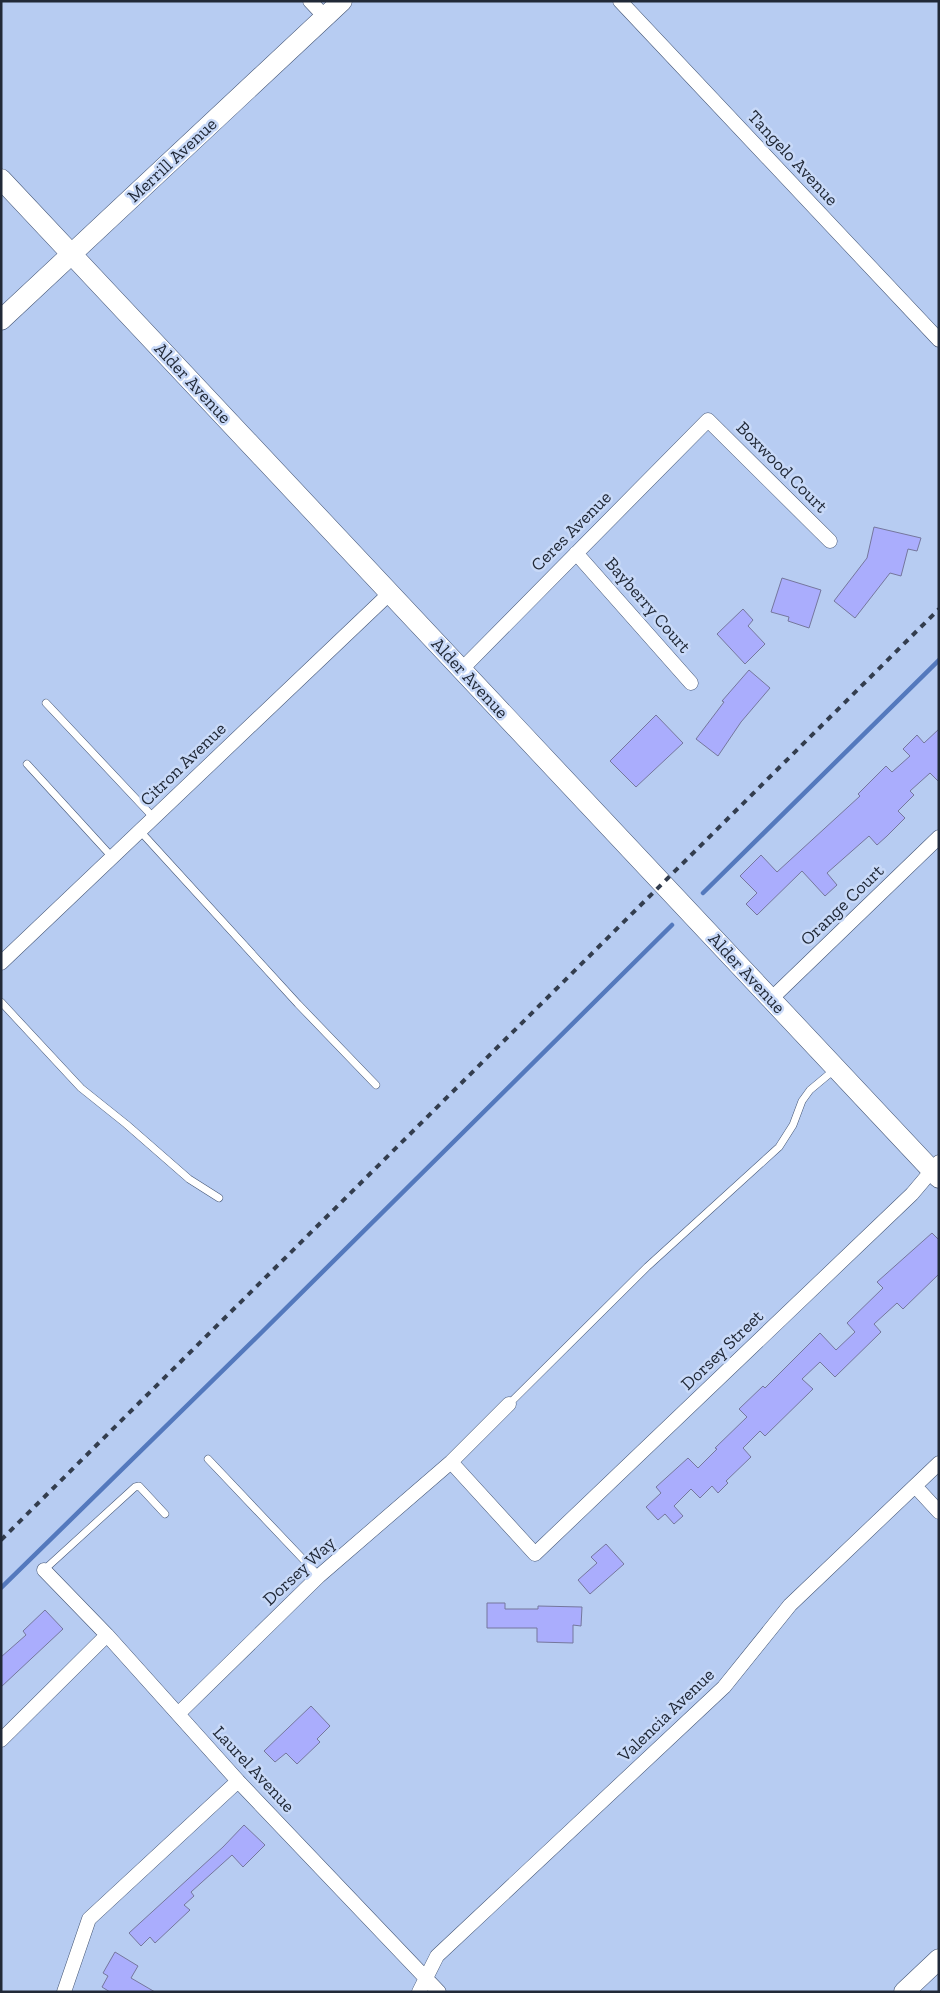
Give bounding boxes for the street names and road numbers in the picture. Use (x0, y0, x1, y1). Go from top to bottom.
street label: Tangelo Avenue (743, 106, 843, 210)
street label: Merrill Avenue (123, 113, 221, 207)
street label: Alder Avenue (150, 338, 236, 428)
street label: Boxwood Court (732, 417, 833, 518)
street label: Ceres Avenue (526, 486, 616, 576)
street label: Bayberry Court (600, 553, 696, 658)
street label: Alder Avenue (427, 633, 513, 723)
street label: Citron Avenue (135, 718, 231, 810)
street label: Orange Court (796, 860, 888, 950)
street label: Alder Avenue (704, 928, 790, 1018)
street label: Dorsey Street (676, 1305, 768, 1395)
street label: Dorsey Way (258, 1531, 340, 1610)
street label: Valencia Avenue (613, 1664, 719, 1767)
street label: Laurel Avenue (208, 1721, 300, 1817)

